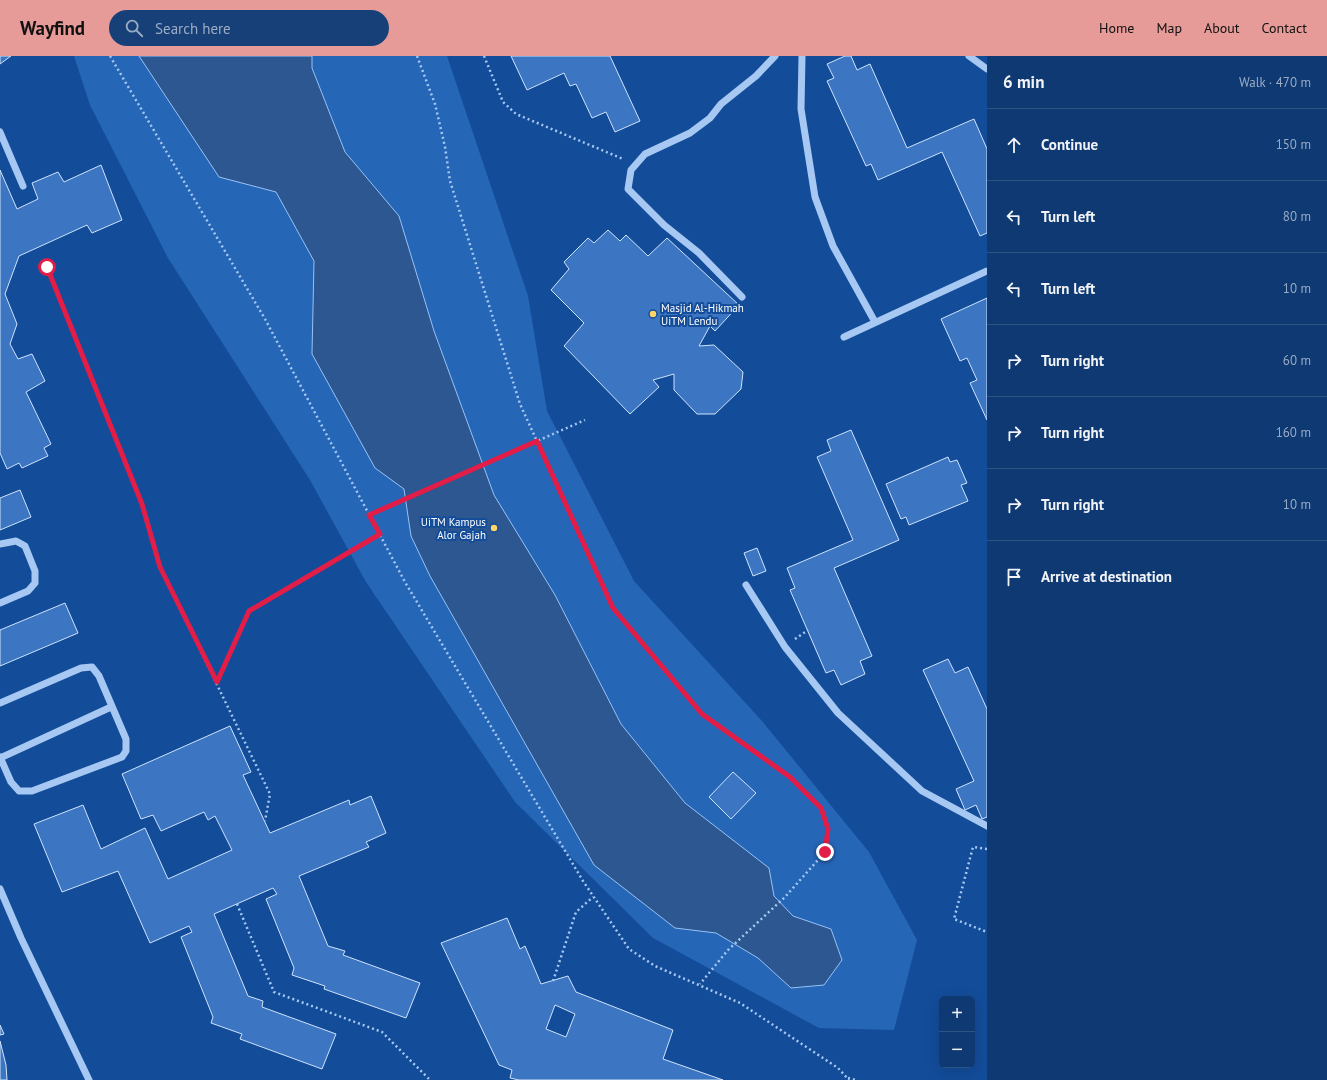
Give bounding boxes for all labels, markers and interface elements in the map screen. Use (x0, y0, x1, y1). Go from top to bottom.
search box (109, 10, 389, 46)
text: Wayfind (20, 16, 85, 40)
icon: search (123, 17, 145, 39)
text: Search here (155, 19, 231, 38)
text: Home (1099, 19, 1134, 37)
text: Map (1156, 19, 1182, 37)
text: About (1204, 19, 1240, 37)
text: Contact (1262, 19, 1307, 37)
text: 6 min (1003, 71, 1044, 93)
text: Walk · 470 m (1239, 74, 1311, 91)
icon: ahead (1003, 134, 1025, 156)
text: Continue (1041, 135, 1098, 154)
text: 150 m (1276, 136, 1311, 153)
icon: left (1003, 206, 1025, 228)
text: Turn left (1041, 207, 1095, 226)
text: 80 m (1283, 208, 1311, 225)
route start (38, 258, 56, 276)
icon: left (1003, 278, 1025, 300)
text: Turn left (1041, 279, 1095, 298)
text: 10 m (1283, 280, 1311, 297)
place label: Masjid Al-Hikmah UiTM Lendu (661, 301, 744, 328)
marker: Masjid Al-Hikmah UiTM Lendu (648, 309, 658, 319)
icon: right (1003, 350, 1025, 372)
text: Turn right (1041, 351, 1104, 370)
text: 60 m (1283, 352, 1311, 369)
icon: right (1003, 422, 1025, 444)
text: Turn right (1041, 423, 1104, 442)
text: 160 m (1276, 424, 1311, 441)
icon: right (1003, 494, 1025, 516)
text: Turn right (1041, 495, 1104, 514)
text: 10 m (1283, 496, 1311, 513)
place label: UiTM Kampus Alor Gajah (421, 515, 486, 542)
marker: UiTM Kampus Alor Gajah (489, 523, 499, 533)
icon: arrive (1003, 566, 1025, 588)
text: Arrive at destination (1041, 567, 1172, 586)
route end (816, 843, 834, 861)
map controls (939, 996, 975, 1068)
button: + (939, 996, 975, 1032)
button: − (939, 1032, 975, 1068)

